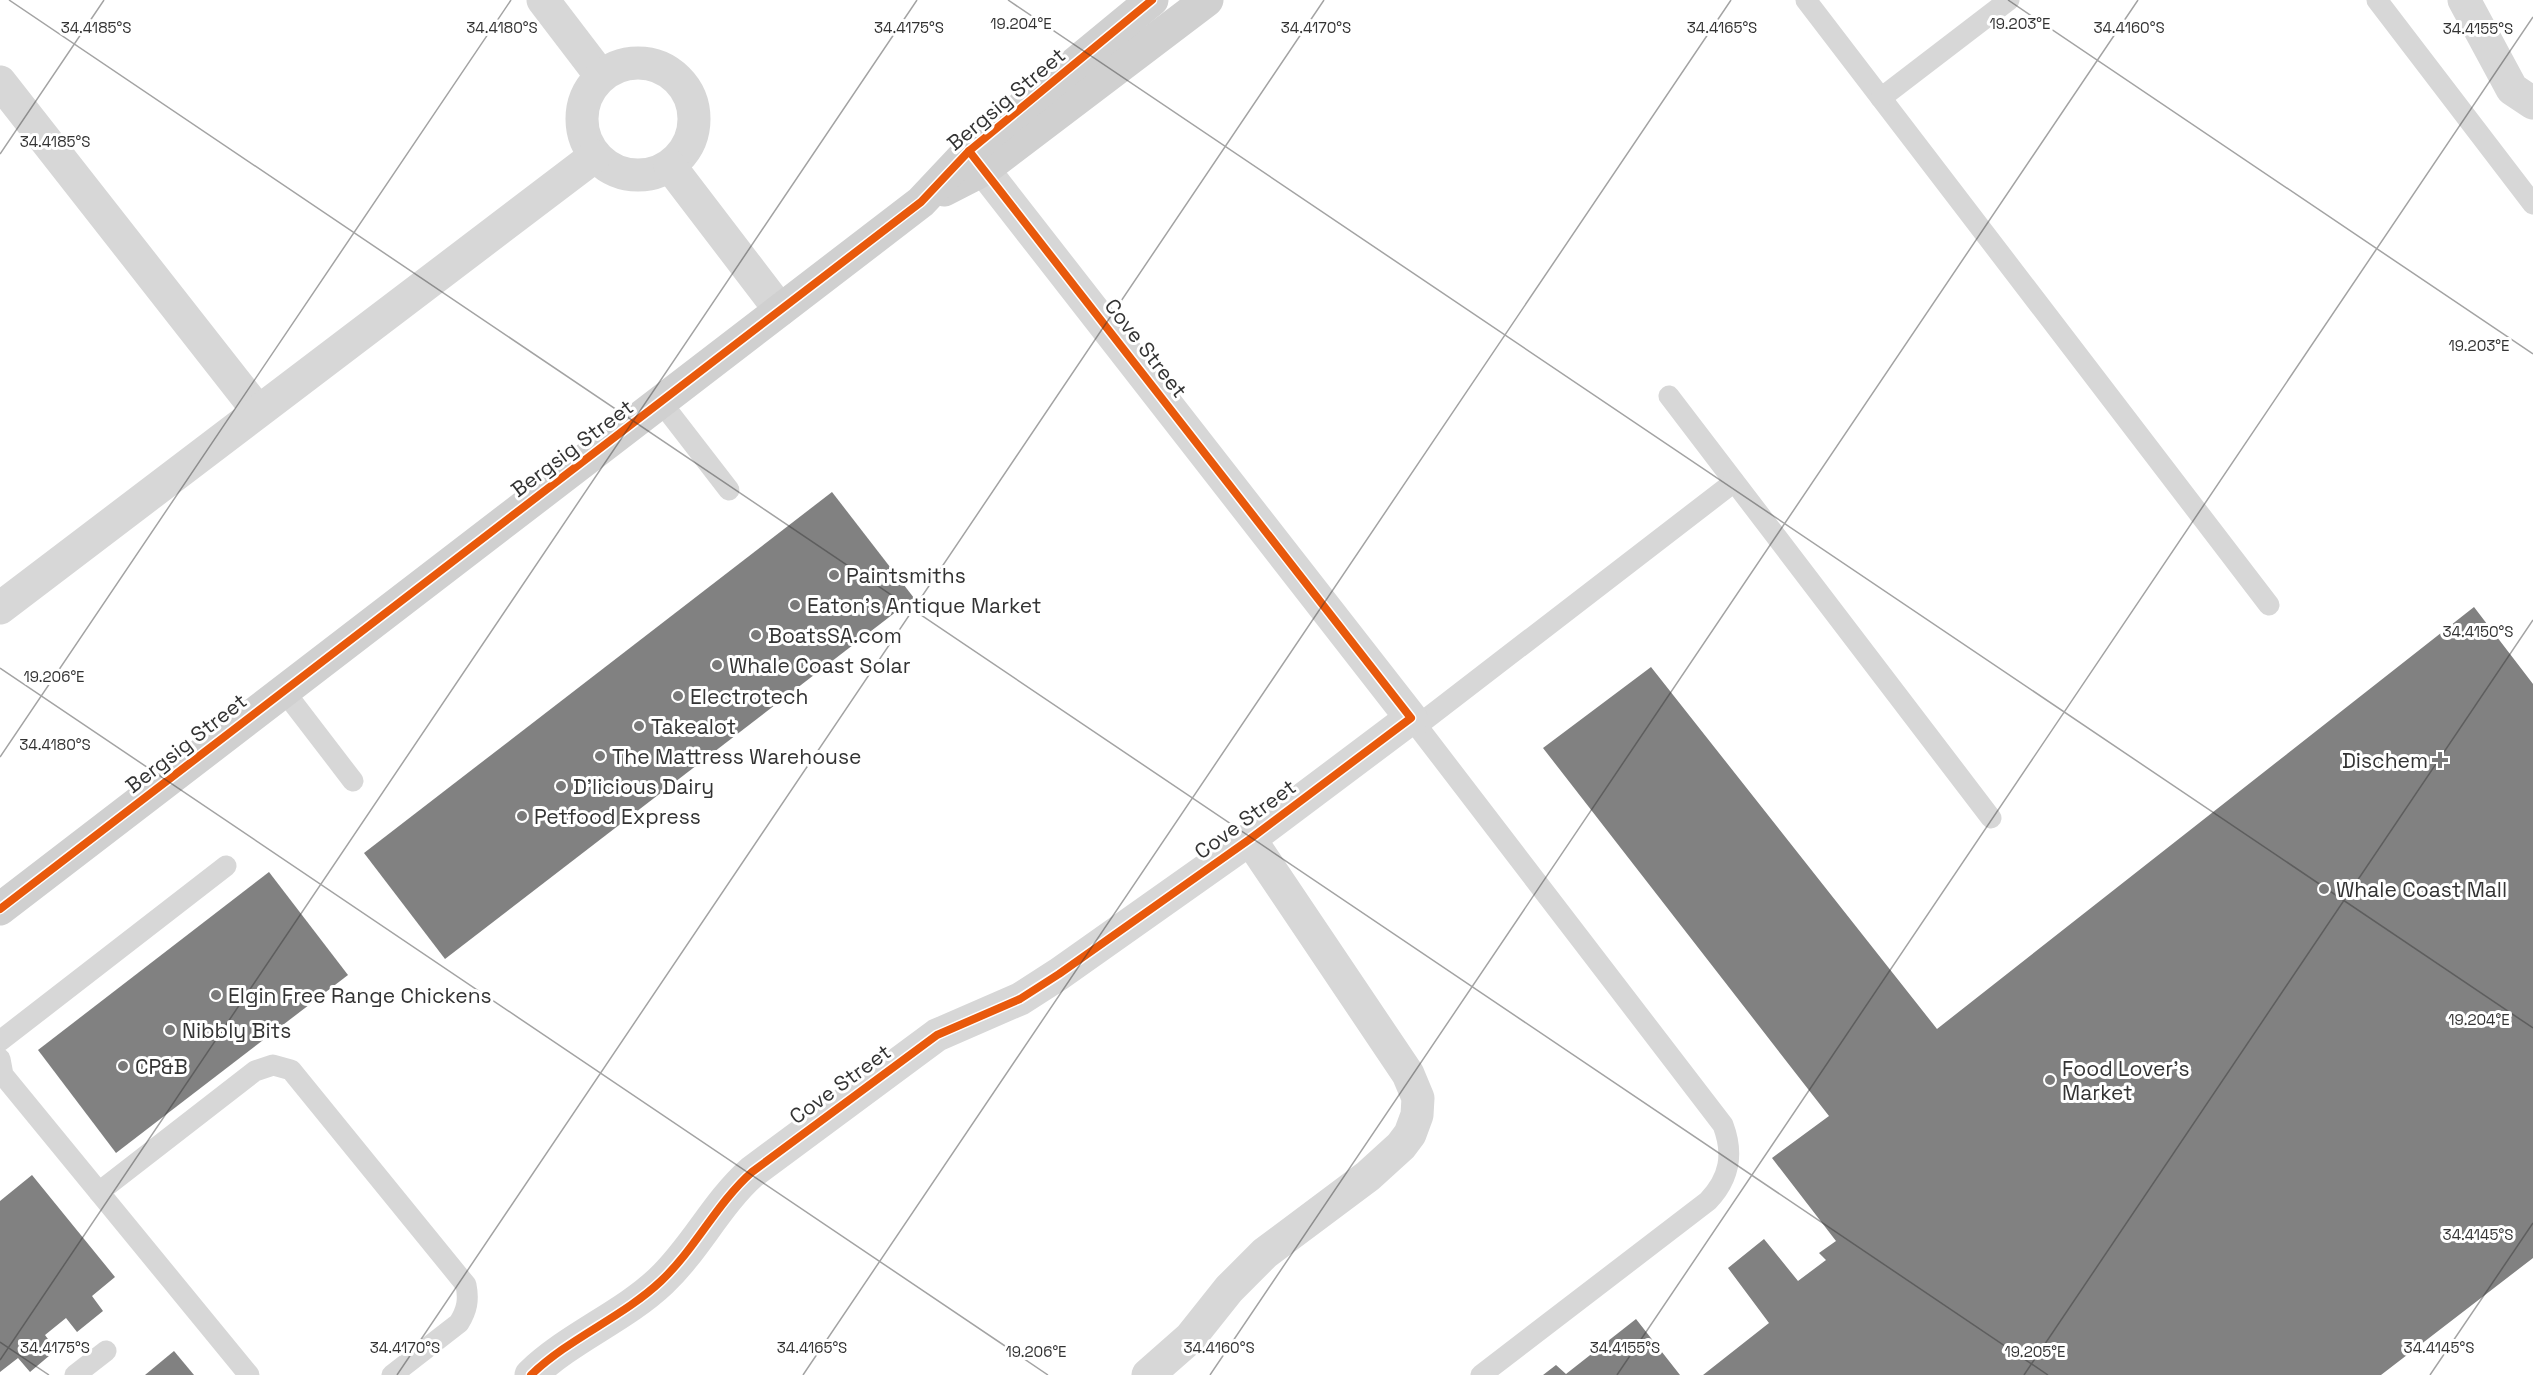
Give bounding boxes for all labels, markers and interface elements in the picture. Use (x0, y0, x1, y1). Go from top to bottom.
text: 19.204°E (990, 14, 1052, 33)
text: 19.203°E (1990, 14, 2051, 33)
text: 34.4185°S (61, 18, 131, 37)
text: 34.4180°S (466, 18, 538, 37)
text: 34.4175°S (874, 18, 944, 37)
text: 34.4170°S (1281, 18, 1351, 37)
text: 34.4165°S (1687, 18, 1757, 37)
text: 34.4160°S (2093, 18, 2165, 37)
text: 34.4155°S (2443, 19, 2513, 38)
street label: Bergsig Street (941, 42, 1071, 156)
text: 34.4185°S (20, 132, 90, 151)
street label: Cove Street (1099, 293, 1193, 403)
text: 19.203°E (2449, 336, 2510, 355)
street label: Bergsig Street (505, 393, 639, 503)
place label: Paintsmiths (846, 562, 966, 589)
marker: Paintsmiths (827, 568, 841, 582)
place label: Eaton's Antique Market (807, 592, 1042, 619)
marker: Eaton's Antique Market (788, 598, 802, 612)
place label: BoatsSA.com (768, 622, 902, 649)
text: 34.4150°S (2442, 622, 2514, 641)
marker: BoatsSA.com (749, 628, 763, 642)
place label: Whale Coast Solar (729, 652, 911, 679)
marker: Whale Coast Solar (710, 658, 724, 672)
text: 19.206°E (23, 667, 85, 686)
place label: Electrotech (690, 683, 808, 710)
street label: Bergsig Street (120, 687, 252, 799)
marker: Electrotech (671, 689, 685, 703)
place label: Takealot (651, 713, 736, 740)
marker: Takealot (632, 719, 646, 733)
text: 34.4180°S (19, 735, 91, 754)
place label: The Mattress Warehouse (612, 743, 861, 770)
place label: Dischem (2342, 747, 2428, 774)
marker: The Mattress Warehouse (593, 749, 607, 763)
marker: Dischem (2433, 753, 2447, 767)
place label: D'licious Dairy (573, 773, 714, 800)
street label: Cove Street (1189, 773, 1301, 865)
marker: D'licious Dairy (554, 779, 568, 793)
place label: Petfood Express (534, 803, 701, 830)
marker: Petfood Express (515, 809, 529, 823)
place label: Whale Coast Mall (2336, 876, 2507, 903)
marker: Whale Coast Mall (2317, 882, 2331, 896)
place label: Elgin Free Range Chickens (228, 982, 492, 1009)
marker: Elgin Free Range Chickens (209, 988, 223, 1002)
text: 19.204°E (2448, 1010, 2510, 1029)
place label: Nibbly Bits (182, 1017, 291, 1044)
marker: Nibbly Bits (163, 1023, 177, 1037)
street label: Cove Street (784, 1038, 896, 1130)
place label: CP&B (135, 1053, 188, 1080)
place label: Food Lover's Market (2062, 1055, 2190, 1106)
marker: CP&B (116, 1059, 130, 1073)
marker: Food Lover's Market (2043, 1073, 2057, 1087)
text: 34.4145°S (2443, 1225, 2513, 1244)
text: 34.4175°S (20, 1338, 90, 1357)
text: 34.4170°S (370, 1338, 440, 1357)
text: 34.4165°S (777, 1338, 847, 1357)
text: 34.4160°S (1183, 1338, 1255, 1357)
text: 34.4155°S (1590, 1338, 1660, 1357)
text: 34.4145°S (2404, 1338, 2474, 1357)
text: 19.206°E (1005, 1342, 1067, 1361)
text: 19.205°E (2005, 1342, 2065, 1361)

